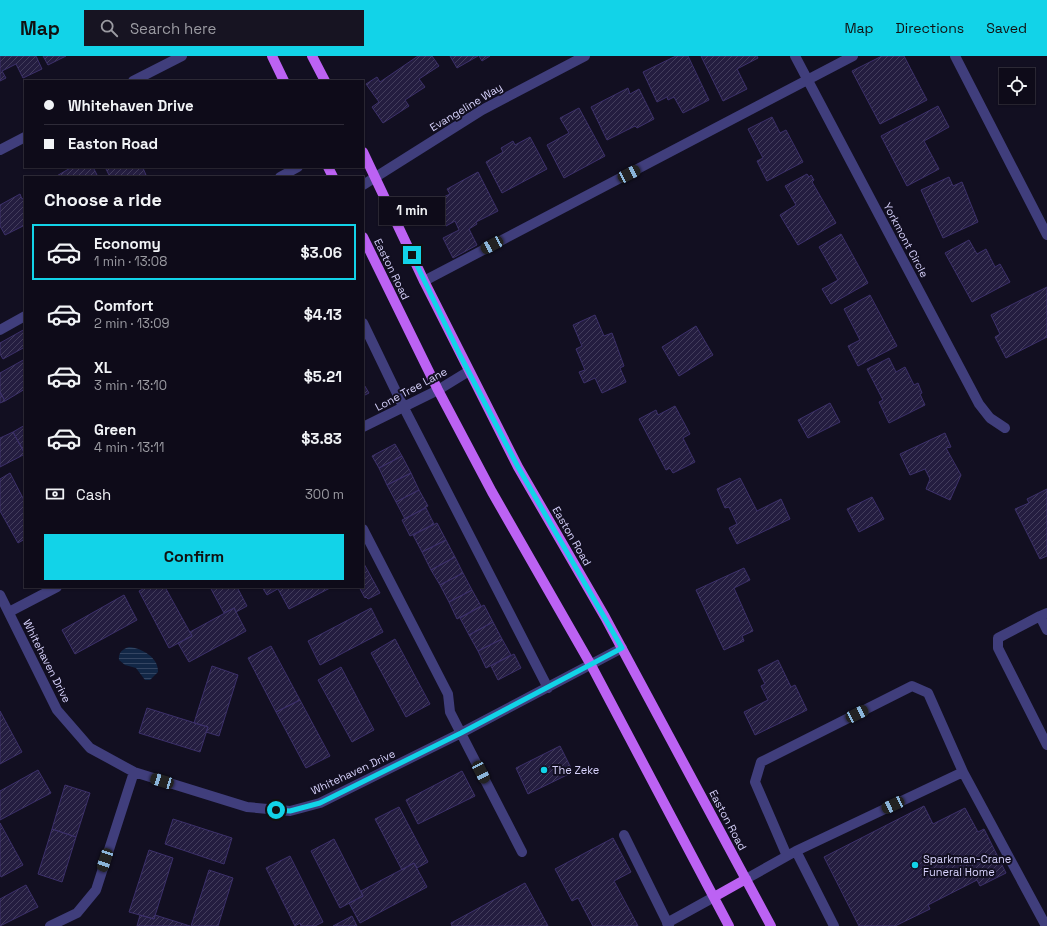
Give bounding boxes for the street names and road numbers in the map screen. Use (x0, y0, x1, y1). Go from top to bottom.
street label: Evangeline Way (427, 80, 505, 134)
street label: Yorkmont Circle (880, 200, 932, 280)
street label: Easton Road (371, 236, 413, 302)
street label: Lone Tree Lane (373, 364, 449, 414)
street label: Easton Road (549, 504, 595, 568)
street label: Whitehaven Drive (20, 617, 74, 705)
street label: Whitehaven Drive (309, 746, 397, 798)
street label: Easton Road (706, 787, 750, 853)

